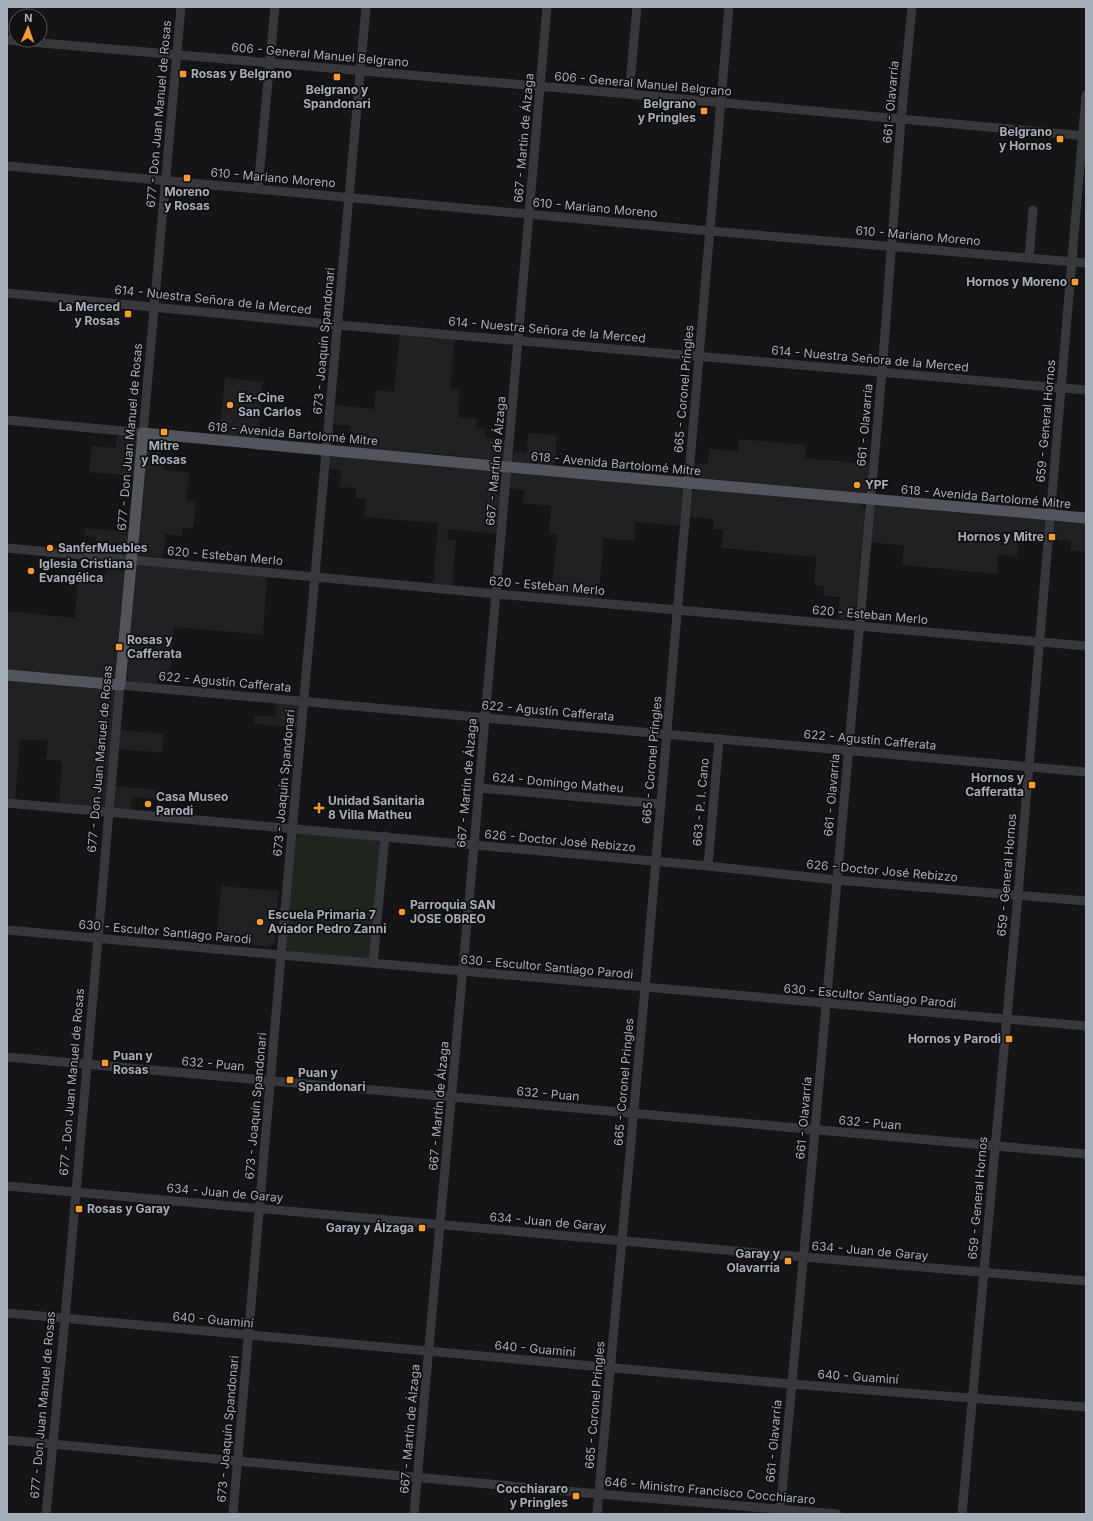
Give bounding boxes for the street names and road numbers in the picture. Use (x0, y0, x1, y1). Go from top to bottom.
street label: 677 - Don Juan Manuel de Rosas (143, 20, 174, 208)
street label: 606 - General Manuel Belgrano (231, 39, 409, 70)
street label: 661 - Olavarría (879, 60, 902, 144)
street label: 606 - General Manuel Belgrano (554, 68, 732, 99)
street label: 667 - Martín de Álzaga (510, 73, 537, 203)
street label: 610 - Mariano Moreno (210, 165, 336, 190)
street label: 610 - Mariano Moreno (532, 195, 658, 220)
street label: 610 - Mariano Moreno (855, 223, 981, 248)
street label: 673 - Joaquín Spandonari (310, 267, 337, 415)
street label: 614 - Nuestra Señora de la Merced (114, 282, 312, 317)
street label: 614 - Nuestra Señora de la Merced (448, 313, 646, 346)
street label: 665 - Coronel Pringles (670, 324, 697, 453)
street label: 614 - Nuestra Señora de la Merced (771, 342, 969, 375)
street label: 677 - Don Juan Manuel de Rosas (114, 343, 145, 531)
street label: 659 - General Hornos (1033, 359, 1058, 483)
street label: 661 - Olavarría (853, 383, 876, 467)
street label: 667 - Martín de Álzaga (482, 396, 509, 526)
street label: 618 - Avenida Bartolomé Mitre (207, 419, 379, 448)
street label: 618 - Avenida Bartolomé Mitre (530, 449, 702, 478)
street label: 618 - Avenida Bartolomé Mitre (900, 482, 1072, 511)
street label: 620 - Esteban Merlo (166, 543, 284, 568)
street label: 620 - Esteban Merlo (488, 573, 606, 598)
street label: 620 - Esteban Merlo (811, 602, 929, 627)
street label: 677 - Don Juan Manuel de Rosas (84, 665, 115, 853)
street label: 622 - Agustín Cafferata (158, 668, 292, 695)
street label: 665 - Coronel Pringles (638, 695, 665, 824)
street label: 622 - Agustín Cafferata (481, 697, 615, 724)
street label: 673 - Joaquín Spandonari (270, 709, 297, 857)
street label: 667 - Martín de Álzaga (453, 718, 480, 848)
street label: 622 - Agustín Cafferata (803, 726, 937, 753)
street label: 661 - Olavarría (820, 753, 843, 837)
street label: 663 - P. I. Cano (689, 757, 712, 847)
street label: 624 - Domingo Matheu (492, 769, 624, 796)
street label: 659 - General Hornos (994, 813, 1019, 937)
street label: 626 - Doctor José Rebizzo (484, 826, 636, 855)
street label: 626 - Doctor José Rebizzo (806, 856, 958, 885)
street label: 630 - Escultor Santiago Parodi (78, 916, 252, 947)
street label: 630 - Escultor Santiago Parodi (460, 951, 634, 982)
street label: 630 - Escultor Santiago Parodi (783, 980, 957, 1011)
street label: 677 - Don Juan Manuel de Rosas (56, 988, 87, 1176)
street label: 665 - Coronel Pringles (610, 1017, 637, 1146)
street label: 673 - Joaquín Spandonari (242, 1032, 269, 1180)
street label: 667 - Martín de Álzaga (425, 1041, 452, 1171)
street label: 632 - Puan (181, 1053, 245, 1074)
street label: 661 - Olavarría (792, 1076, 815, 1160)
street label: 632 - Puan (516, 1083, 580, 1104)
street label: 632 - Puan (838, 1112, 902, 1133)
street label: 659 - General Hornos (965, 1136, 990, 1260)
street label: 634 - Juan de Garay (166, 1180, 284, 1205)
street label: 634 - Juan de Garay (489, 1209, 607, 1234)
street label: 634 - Juan de Garay (811, 1238, 929, 1263)
street label: 640 - Guaminí (172, 1308, 254, 1331)
street label: 677 - Don Juan Manuel de Rosas (27, 1311, 58, 1499)
street label: 640 - Guaminí (494, 1337, 576, 1360)
street label: 665 - Coronel Pringles (581, 1340, 608, 1469)
street label: 673 - Joaquín Spandonari (214, 1355, 241, 1503)
street label: 667 - Martín de Álzaga (396, 1364, 423, 1494)
street label: 640 - Guaminí (817, 1366, 899, 1387)
street label: 661 - Olavarría (762, 1399, 785, 1483)
street label: 646 - Ministro Francisco Cocchiararo (604, 1474, 816, 1507)

